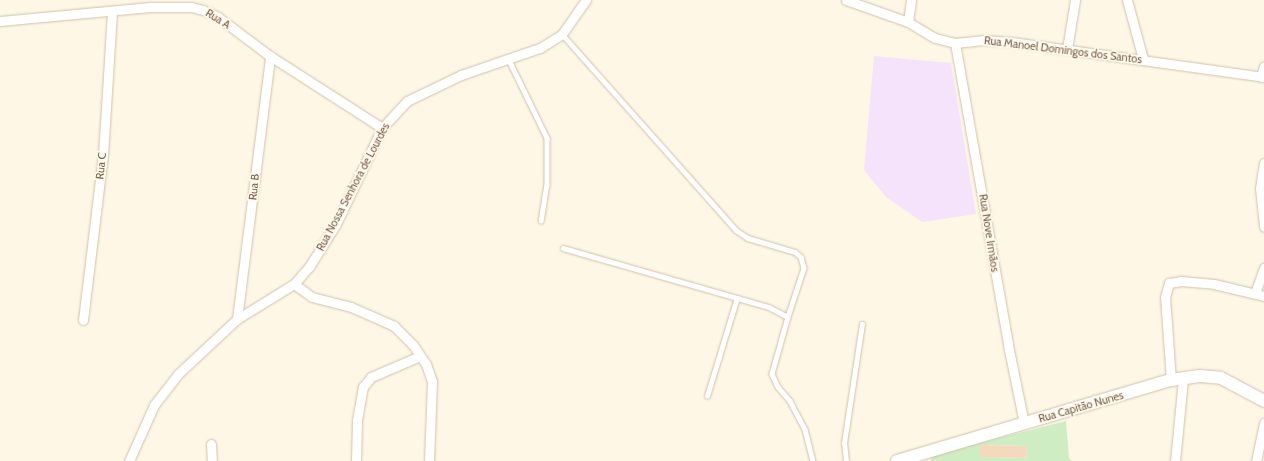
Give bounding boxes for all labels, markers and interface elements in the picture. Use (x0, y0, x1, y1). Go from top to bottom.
street label: Rua A (203, 6, 233, 32)
street label: Rua Manoel Domingos dos Santos (983, 34, 1143, 66)
street label: Rua Nossa Senhora de Lourdes (314, 121, 392, 253)
street label: Rua C (93, 152, 109, 180)
street label: Rua B (246, 173, 262, 201)
street label: Rua Nove Irmãos (976, 193, 1002, 273)
street label: Rua Capitão Nunes (1037, 389, 1125, 425)

